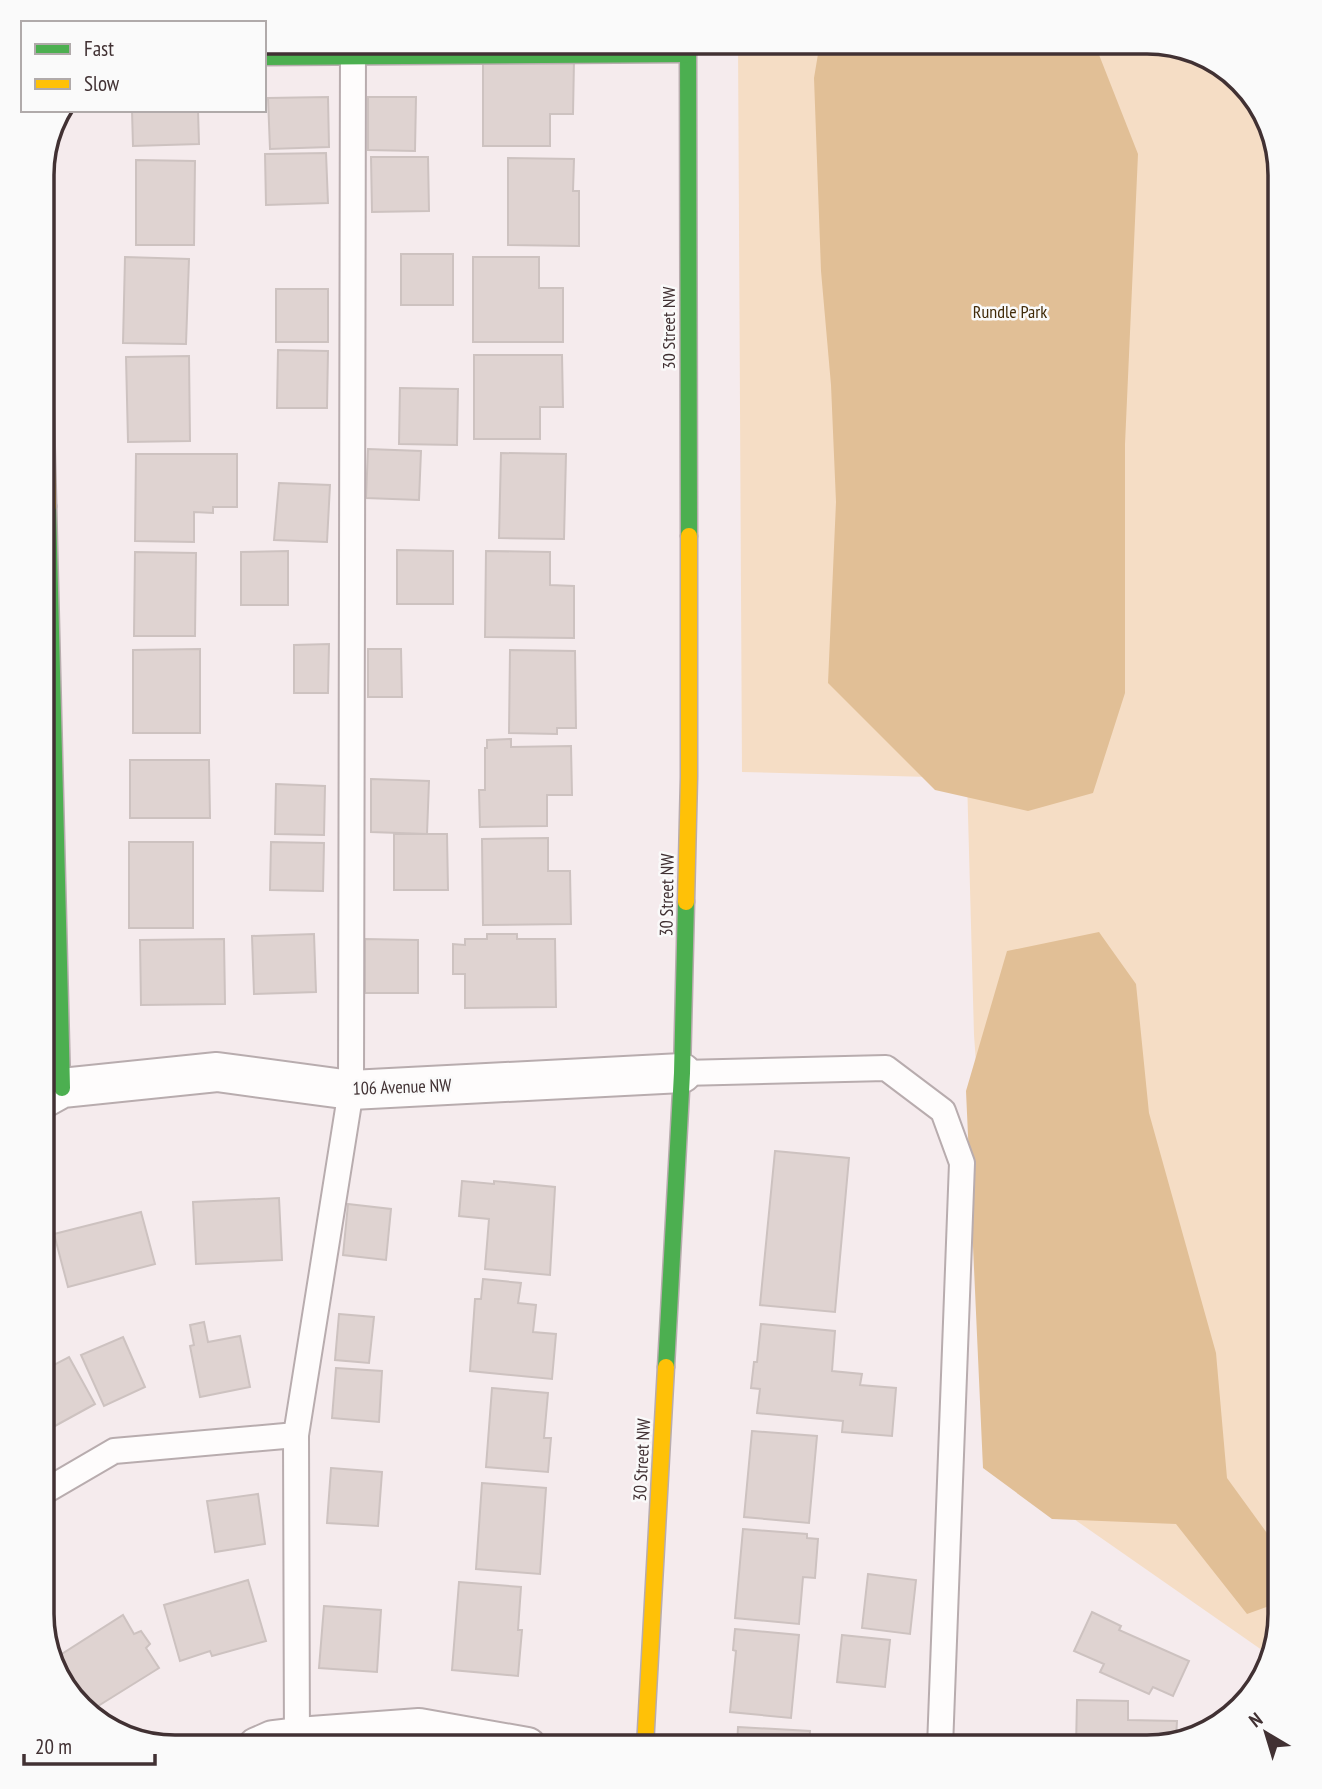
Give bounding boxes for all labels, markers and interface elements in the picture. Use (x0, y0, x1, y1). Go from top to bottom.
legend (21, 21, 266, 112)
text: Fast (84, 35, 114, 62)
text: Slow (84, 70, 120, 97)
street label: 30 Street NW (657, 287, 680, 369)
park label: Rundle Park (973, 300, 1047, 323)
street label: 30 Street NW (654, 853, 679, 937)
street label: 106 Avenue NW (352, 1073, 452, 1100)
street label: 30 Street NW (628, 1418, 655, 1502)
north arrow (1231, 1698, 1301, 1768)
text: N (1244, 1707, 1267, 1732)
scale bar (24, 1722, 156, 1766)
text: 20 m (35, 1733, 72, 1760)

